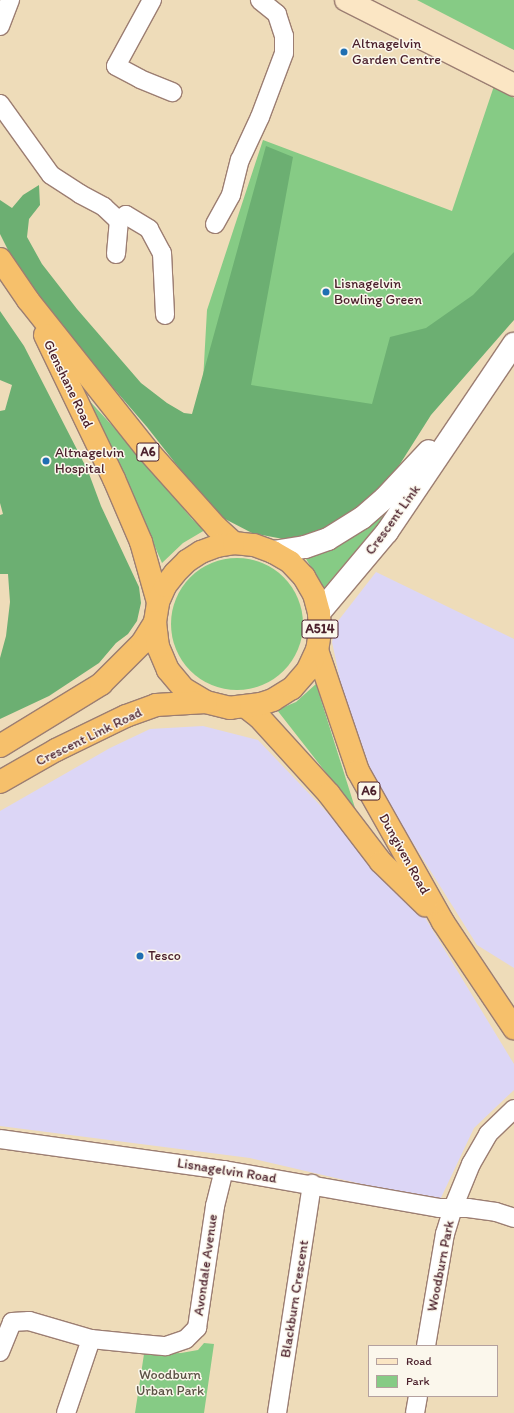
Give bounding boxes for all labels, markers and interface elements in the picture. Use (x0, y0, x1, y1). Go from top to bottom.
place label: Altnagelvin Garden Centre (352, 36, 441, 68)
marker: Altnagelvin Garden Centre (339, 47, 349, 57)
place label: Lisnagelvin Bowling Green (334, 276, 422, 308)
marker: Lisnagelvin Bowling Green (321, 287, 331, 297)
street label: Glenshane Road (39, 337, 97, 431)
road number: A6 (136, 441, 160, 463)
place label: Altnagelvin Hospital (55, 445, 124, 478)
marker: Altnagelvin Hospital (40, 455, 52, 467)
street label: Crescent Link (362, 482, 424, 558)
road number: A514 (301, 618, 339, 640)
street label: Crescent Link Road (33, 704, 145, 770)
road number: A6 (357, 780, 381, 802)
street label: Dungiven Road (375, 811, 433, 897)
place label: Tesco (148, 948, 181, 964)
marker: Tesco (135, 951, 145, 961)
street label: Lisnagelvin Road (176, 1155, 278, 1187)
street label: Avondale Avenue (191, 1213, 221, 1317)
street label: Woodburn Park (424, 1219, 458, 1313)
street label: Blackburn Crescent (277, 1239, 313, 1359)
legend (368, 1345, 498, 1397)
text: Road (406, 1354, 432, 1368)
park label: Woodburn Urban Park (136, 1367, 204, 1400)
text: Park (406, 1374, 430, 1388)

